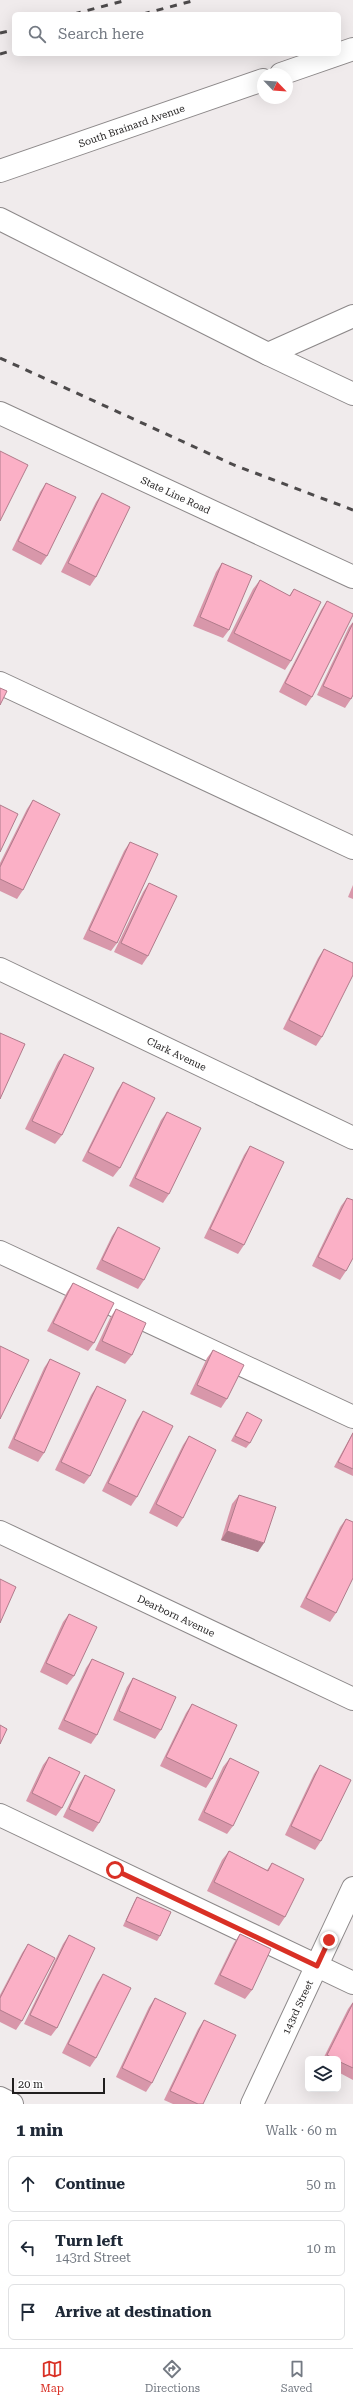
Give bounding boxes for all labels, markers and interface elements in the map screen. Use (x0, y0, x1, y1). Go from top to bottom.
search box (12, 12, 341, 56)
icon: search (26, 23, 48, 45)
text: Search here (58, 25, 144, 43)
north arrow (257, 68, 293, 104)
street label: South Brainard Avenue (77, 102, 187, 149)
street label: State Line Road (139, 474, 213, 516)
street label: Clark Avenue (145, 1035, 209, 1073)
street label: Dearborn Avenue (136, 1593, 217, 1639)
route start (106, 1861, 124, 1879)
route end (320, 1931, 338, 1949)
street label: 143rd Street (280, 1978, 315, 2036)
map controls (305, 2056, 341, 2092)
button: layers (305, 2056, 341, 2092)
scale bar (12, 2076, 105, 2095)
text: 20 m (18, 2078, 43, 2091)
text: 1 min (16, 2120, 63, 2140)
text: Walk · 60 m (265, 2123, 337, 2138)
icon: ahead (17, 2173, 39, 2195)
text: Continue (55, 2175, 125, 2193)
text: 50 m (306, 2177, 336, 2192)
text: Turn left (55, 2232, 123, 2250)
icon: left (17, 2237, 39, 2259)
text: 10 m (306, 2241, 336, 2256)
text: 143rd Street (55, 2250, 131, 2265)
icon: arrive (17, 2301, 39, 2323)
text: Arrive at destination (55, 2303, 211, 2321)
tab: Map (40, 2358, 64, 2395)
tab: Directions (145, 2358, 200, 2395)
tab: Saved (281, 2358, 313, 2395)

